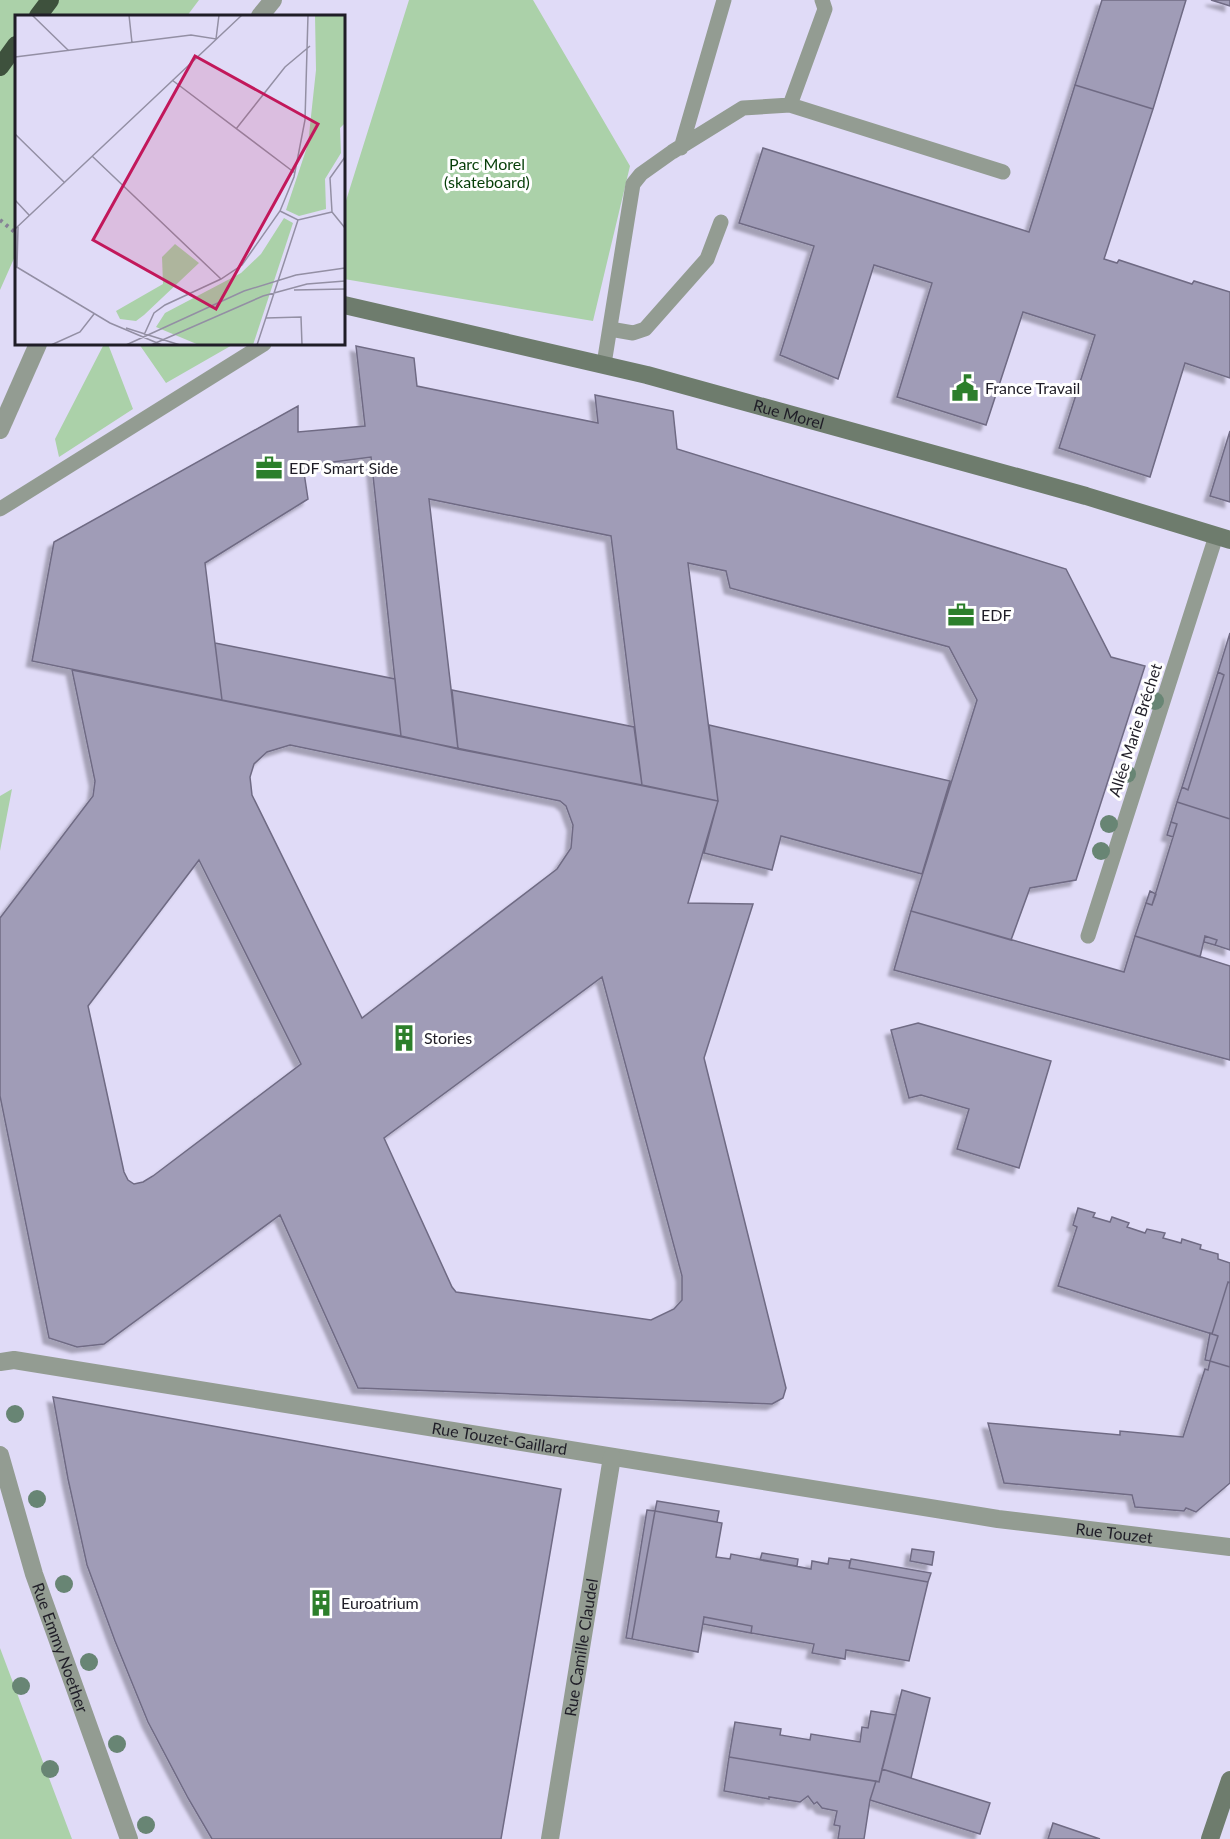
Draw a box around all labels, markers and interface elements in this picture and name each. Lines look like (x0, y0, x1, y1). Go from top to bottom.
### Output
inset map (15, 15, 345, 345)
park label: Parc Morel (skateboard) (444, 154, 530, 191)
public building icon: France Travail (950, 373, 980, 403)
place label: France Travail (985, 378, 1080, 397)
street label: Rue Morel (751, 395, 826, 432)
office icon: EDF Smart Side (254, 453, 284, 483)
place label: EDF Smart Side (289, 458, 398, 477)
office icon: EDF (946, 600, 976, 630)
place label: EDF (981, 605, 1011, 624)
street label: Allée Marie Bréchet (1104, 661, 1165, 799)
building icon: Stories (389, 1023, 419, 1053)
place label: Stories (424, 1028, 472, 1047)
street label: Rue Touzet-Gaillard (431, 1418, 569, 1458)
street label: Rue Touzet (1075, 1518, 1154, 1547)
street label: Rue Camille Claudel (560, 1577, 601, 1718)
street label: Rue Emmy Noether (29, 1580, 93, 1715)
building icon: Euroatrium (306, 1588, 336, 1618)
place label: Euroatrium (341, 1593, 419, 1612)

